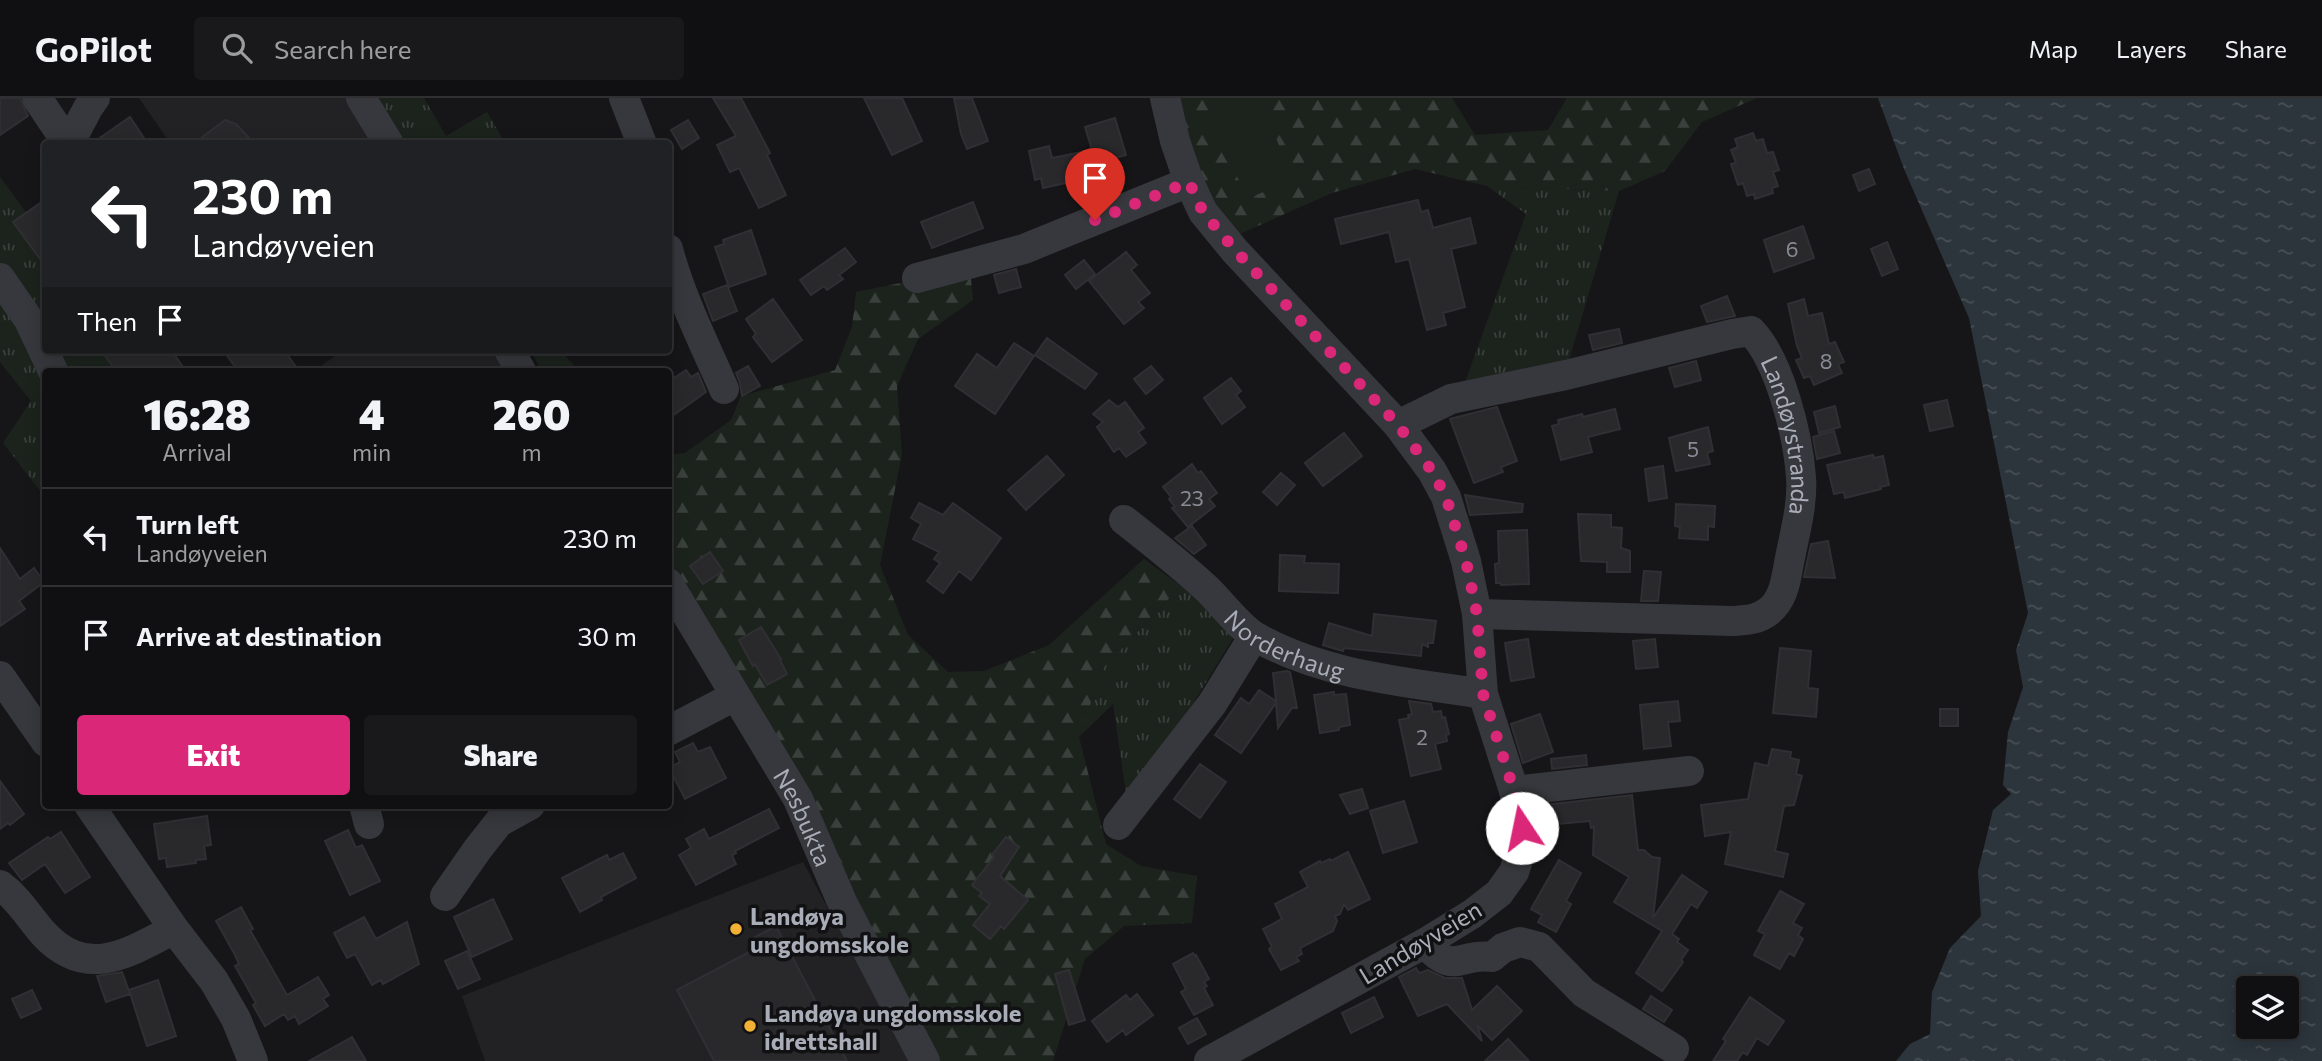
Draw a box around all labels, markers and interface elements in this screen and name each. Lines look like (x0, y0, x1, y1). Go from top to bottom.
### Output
search box (194, 17, 684, 80)
text: GoPilot (35, 28, 152, 69)
icon: search (218, 29, 256, 67)
text: Search here (274, 33, 411, 64)
text: Map (2029, 34, 2078, 63)
text: Layers (2116, 34, 2187, 63)
text: Share (2225, 34, 2287, 63)
pin (1065, 148, 1125, 220)
icon: arrive (1076, 159, 1114, 197)
text: 230 m (192, 164, 333, 224)
icon: left (77, 168, 168, 259)
text: Landøyveien (192, 224, 375, 264)
house number: 6 (1786, 236, 1798, 261)
icon: arrive (151, 301, 189, 339)
text: Then (77, 305, 137, 336)
house number: 8 (1820, 348, 1832, 373)
street label: Landøystranda (1756, 351, 1816, 517)
text: 16:28 (143, 387, 251, 439)
text: 4 (359, 387, 385, 439)
text: 260 (493, 387, 571, 439)
house number: 5 (1687, 436, 1699, 461)
text: Arrival (162, 438, 232, 466)
text: min (352, 438, 391, 466)
text: m (522, 438, 542, 466)
house number: 23 (1180, 485, 1204, 510)
text: Turn left (136, 508, 239, 539)
icon: left (77, 518, 115, 556)
text: 230 m (563, 522, 637, 553)
text: Landøyveien (136, 539, 268, 567)
street label: Norderhaug (1219, 603, 1348, 685)
icon: arrive (77, 616, 115, 654)
text: Arrive at destination (136, 620, 382, 651)
text: 30 m (578, 620, 637, 651)
button: Exit (77, 715, 350, 795)
button: Share (364, 715, 637, 795)
house number: 2 (1416, 724, 1428, 749)
street label: Nesbukta (768, 763, 839, 870)
position arrow (1485, 791, 1559, 865)
street label: Landøyveien (1354, 894, 1486, 990)
place label: Landøya ungdomsskole (750, 901, 909, 958)
marker: Landøya ungdomsskole (728, 921, 744, 937)
map controls (2236, 976, 2299, 1039)
button: layers (2236, 976, 2299, 1039)
place label: Landøya ungdomsskole idrettshall (764, 998, 1021, 1055)
marker: Landøya ungdomsskole idrettshall (742, 1018, 758, 1034)

